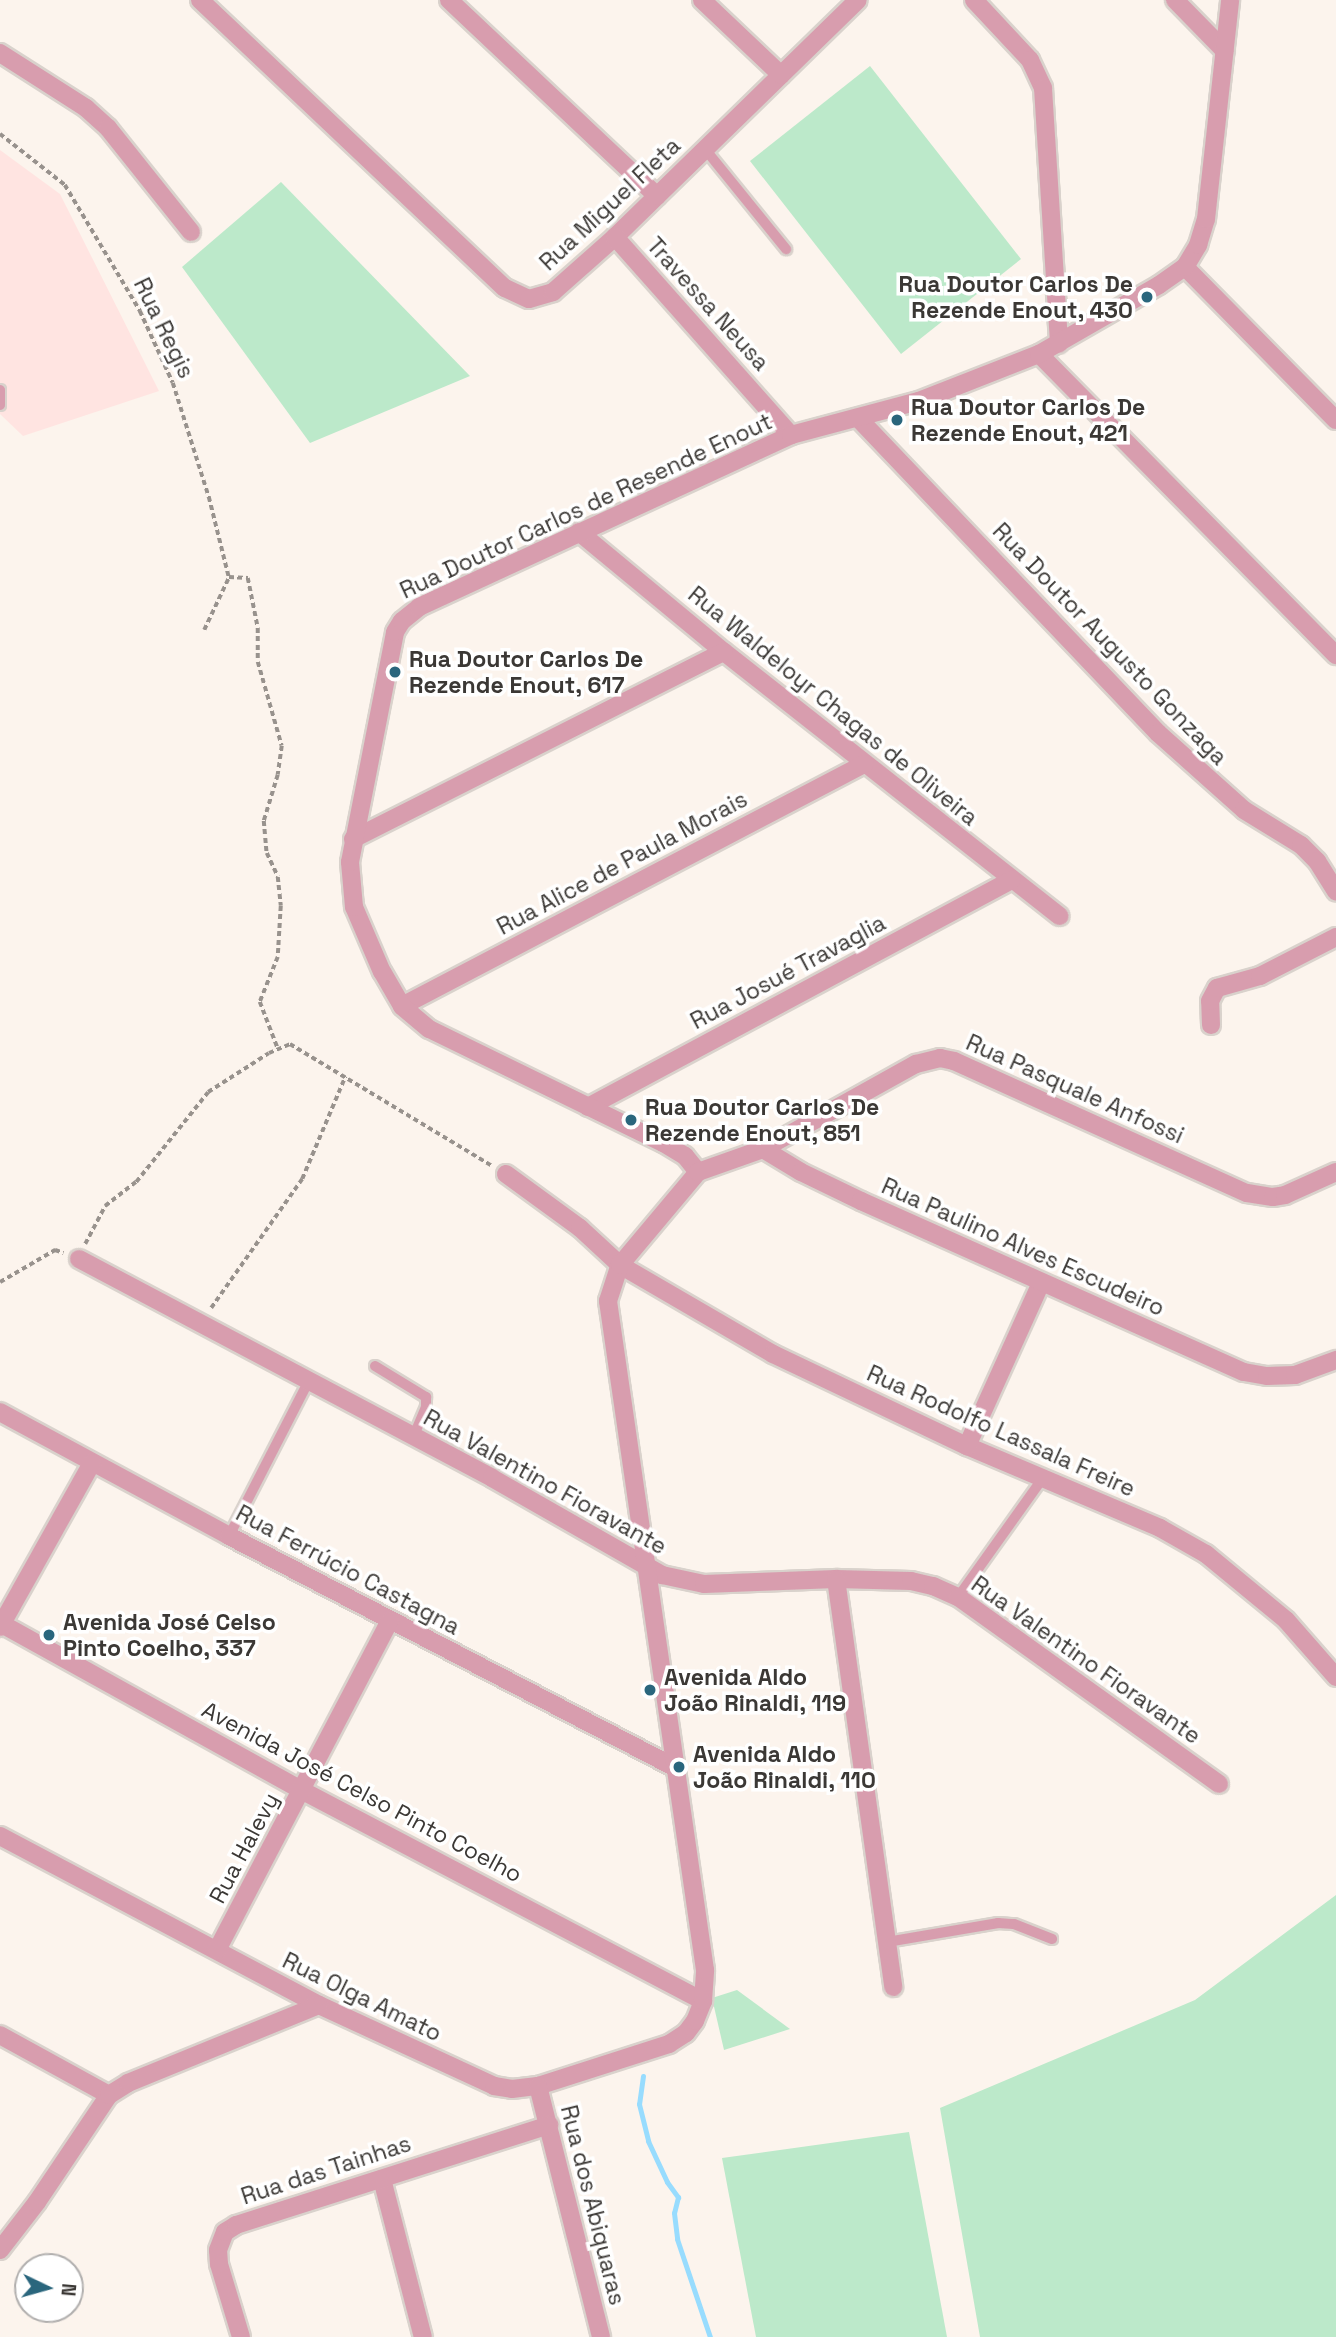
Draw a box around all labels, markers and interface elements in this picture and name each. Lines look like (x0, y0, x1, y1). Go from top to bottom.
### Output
street label: Rua Miguel Fleta (534, 132, 686, 276)
street label: Travessa Neusa (641, 232, 775, 376)
place label: Rua Doutor Carlos De Rezende Enout, 430 (899, 270, 1133, 324)
street label: Rua Regis (128, 273, 200, 383)
marker: Rua Doutor Carlos De Rezende Enout, 430 (1139, 289, 1155, 305)
place label: Rua Doutor Carlos De Rezende Enout, 421 (911, 393, 1145, 447)
street label: Rua Doutor Carlos de Resende Enout (396, 407, 776, 605)
marker: Rua Doutor Carlos De Rezende Enout, 421 (889, 412, 905, 428)
street label: Rua Doutor Augusto Gonzaga (987, 517, 1233, 771)
street label: Rua Waldeloyr Chagas de Oliveira (683, 580, 983, 832)
place label: Rua Doutor Carlos De Rezende Enout, 617 (409, 645, 643, 699)
marker: Rua Doutor Carlos De Rezende Enout, 617 (387, 664, 403, 680)
street label: Rua Alice de Paula Morais (492, 785, 752, 941)
street label: Rua Josué Travaglia (685, 909, 891, 1035)
street label: Rua Pasquale Anfossi (962, 1028, 1188, 1150)
place label: Rua Doutor Carlos De Rezende Enout, 851 (645, 1093, 879, 1147)
marker: Rua Doutor Carlos De Rezende Enout, 851 (623, 1112, 639, 1128)
street label: Rua Paulino Alves Escudeiro (877, 1172, 1169, 1322)
street label: Rua Rodolfo Lassala Freire (863, 1359, 1139, 1503)
street label: Rua Valentino Fioravante (419, 1404, 671, 1560)
street label: Rua Ferrúcio Castagna (231, 1499, 465, 1641)
street label: Rua Valentino Fioravante (966, 1570, 1206, 1750)
place label: Avenida José Celso Pinto Coelho, 337 (63, 1608, 276, 1662)
marker: Avenida José Celso Pinto Coelho, 337 (41, 1627, 57, 1643)
place label: Avenida Aldo João Rinaldi, 119 (664, 1663, 847, 1717)
marker: Avenida Aldo João Rinaldi, 119 (642, 1682, 658, 1698)
street label: Avenida José Celso Pinto Coelho (197, 1696, 527, 1888)
place label: Avenida Aldo João Rinaldi, 110 (693, 1740, 877, 1794)
marker: Avenida Aldo João Rinaldi, 110 (671, 1759, 687, 1775)
street label: Rua Halevy (203, 1788, 285, 1908)
street label: Rua Olga Amato (278, 1947, 446, 2047)
street label: Rua dos Abiquaras (555, 2102, 631, 2308)
street label: Rua das Tainhas (237, 2129, 415, 2211)
north arrow (14, 2253, 84, 2323)
text: N (55, 2282, 81, 2297)

